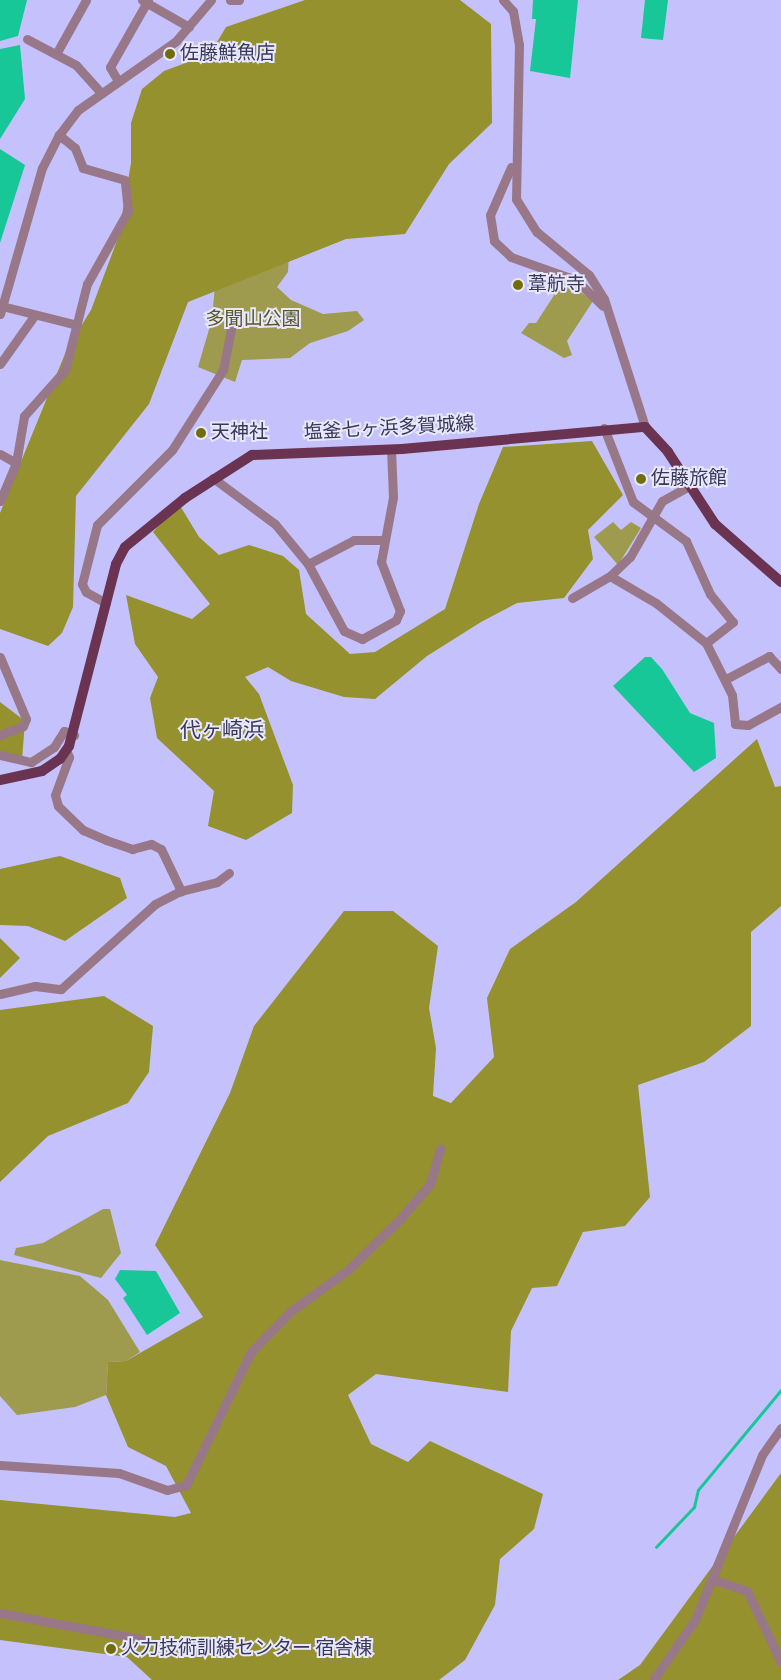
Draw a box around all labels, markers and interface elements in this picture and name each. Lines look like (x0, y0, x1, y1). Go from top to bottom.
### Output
place label: 佐藤鮮魚店 (180, 43, 275, 65)
marker: 佐藤鮮魚店 (164, 48, 176, 60)
place label: 葦航寺 (528, 274, 585, 296)
marker: 葦航寺 (512, 279, 524, 291)
park label: 多聞山公園 (206, 309, 300, 331)
street label: 塩釜七ヶ浜多賀城線 (303, 413, 475, 445)
place label: 天神社 (211, 422, 268, 444)
marker: 天神社 (195, 427, 207, 439)
place label: 佐藤旅館 (651, 468, 727, 490)
marker: 佐藤旅館 (635, 473, 647, 485)
district label: 代ヶ崎浜 (180, 717, 264, 743)
place label: 火力技術訓練センター 宿舎棟 (121, 1638, 372, 1660)
marker: 火力技術訓練センター 宿舎棟 (105, 1643, 117, 1655)

